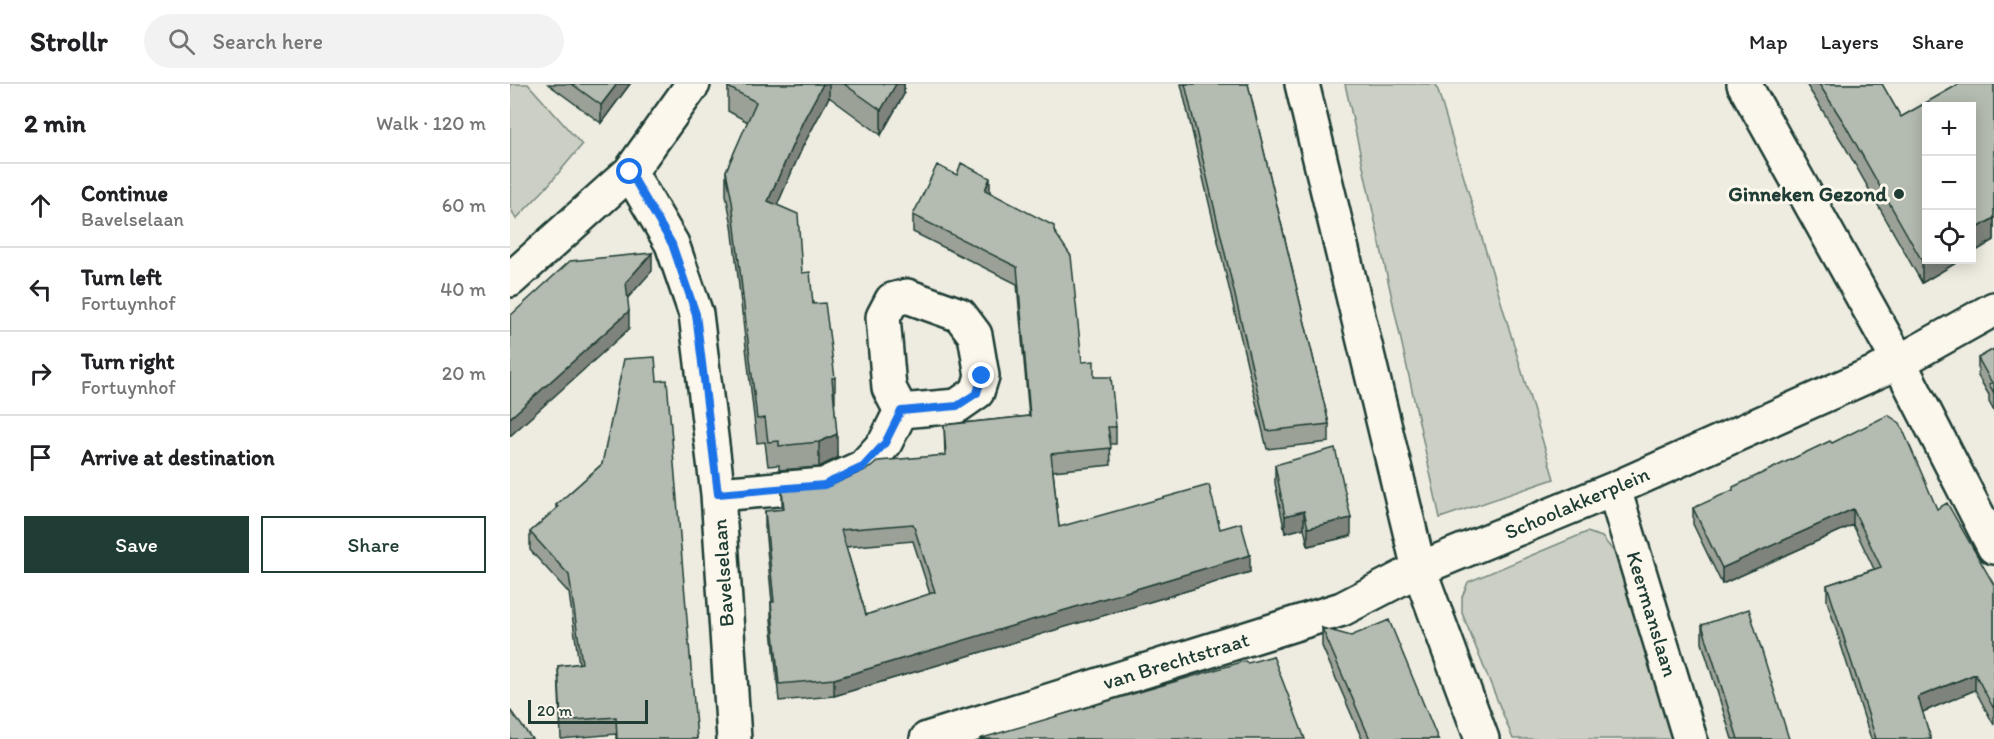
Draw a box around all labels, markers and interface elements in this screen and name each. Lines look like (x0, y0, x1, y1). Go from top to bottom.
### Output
search box (144, 14, 564, 68)
text: Strollr (30, 24, 108, 58)
icon: search (165, 25, 198, 58)
text: Search here (213, 28, 323, 55)
text: Map (1749, 29, 1788, 54)
text: Layers (1821, 29, 1879, 54)
text: Share (1912, 29, 1964, 54)
map controls (1922, 102, 1976, 264)
button: + (1922, 102, 1976, 156)
text: 2 min (24, 107, 86, 139)
text: Walk · 120 m (376, 111, 486, 135)
button: − (1922, 156, 1976, 210)
route start (616, 158, 642, 184)
text: Continue (81, 180, 168, 207)
place label: Ginneken Gezond (1728, 181, 1887, 206)
marker: Ginneken Gezond (1892, 187, 1906, 201)
icon: ahead (24, 189, 57, 222)
text: 60 m (442, 193, 486, 217)
text: Bavelselaan (81, 207, 184, 231)
button: locate (1922, 210, 1976, 264)
text: Turn left (81, 264, 162, 291)
icon: left (24, 273, 57, 306)
text: 40 m (440, 277, 486, 301)
text: Fortuynhof (81, 291, 176, 315)
text: Turn right (81, 348, 175, 375)
icon: right (24, 357, 57, 390)
text: 20 m (442, 361, 486, 385)
route end (968, 362, 994, 388)
text: Fortuynhof (81, 375, 176, 399)
icon: arrive (24, 441, 57, 474)
text: Arrive at destination (81, 444, 275, 471)
street label: Schoolakkerplein (1501, 461, 1653, 544)
button: Save (24, 516, 249, 573)
button: Share (261, 516, 486, 573)
street label: Bavelselaan (706, 518, 739, 628)
street label: Keermanslaan (1622, 548, 1683, 680)
street label: van Brechtstraat (1100, 626, 1252, 695)
scale bar (528, 697, 648, 724)
text: 20 m (537, 701, 572, 720)

